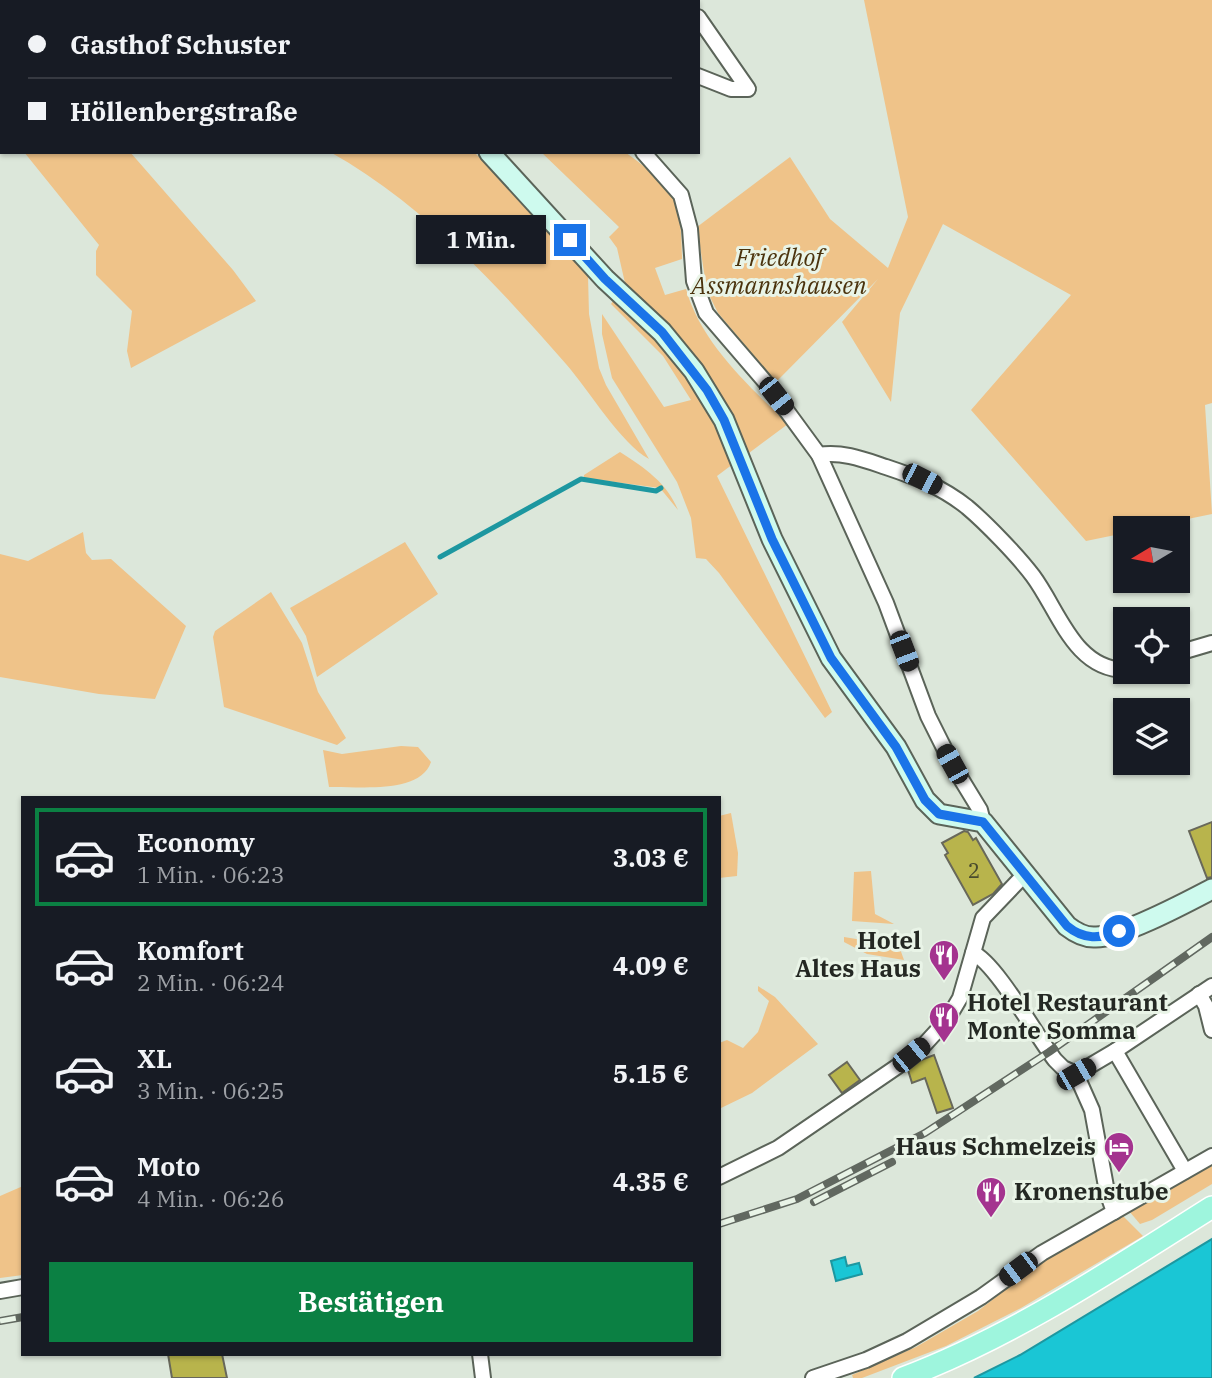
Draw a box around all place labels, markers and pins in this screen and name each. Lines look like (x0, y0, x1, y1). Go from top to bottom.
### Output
place label: Hotel Altes Haus (795, 924, 921, 984)
restaurant icon: Hotel Altes Haus (927, 938, 961, 982)
place label: Hotel Restaurant Monte Somma (967, 986, 1168, 1046)
restaurant icon: Hotel Restaurant Monte Somma (927, 1000, 961, 1044)
place label: Haus Schmelzeis (895, 1130, 1096, 1162)
hotel icon: Haus Schmelzeis (1102, 1130, 1136, 1174)
restaurant icon: Kronenstube (974, 1175, 1008, 1219)
place label: Kronenstube (1014, 1175, 1169, 1207)

